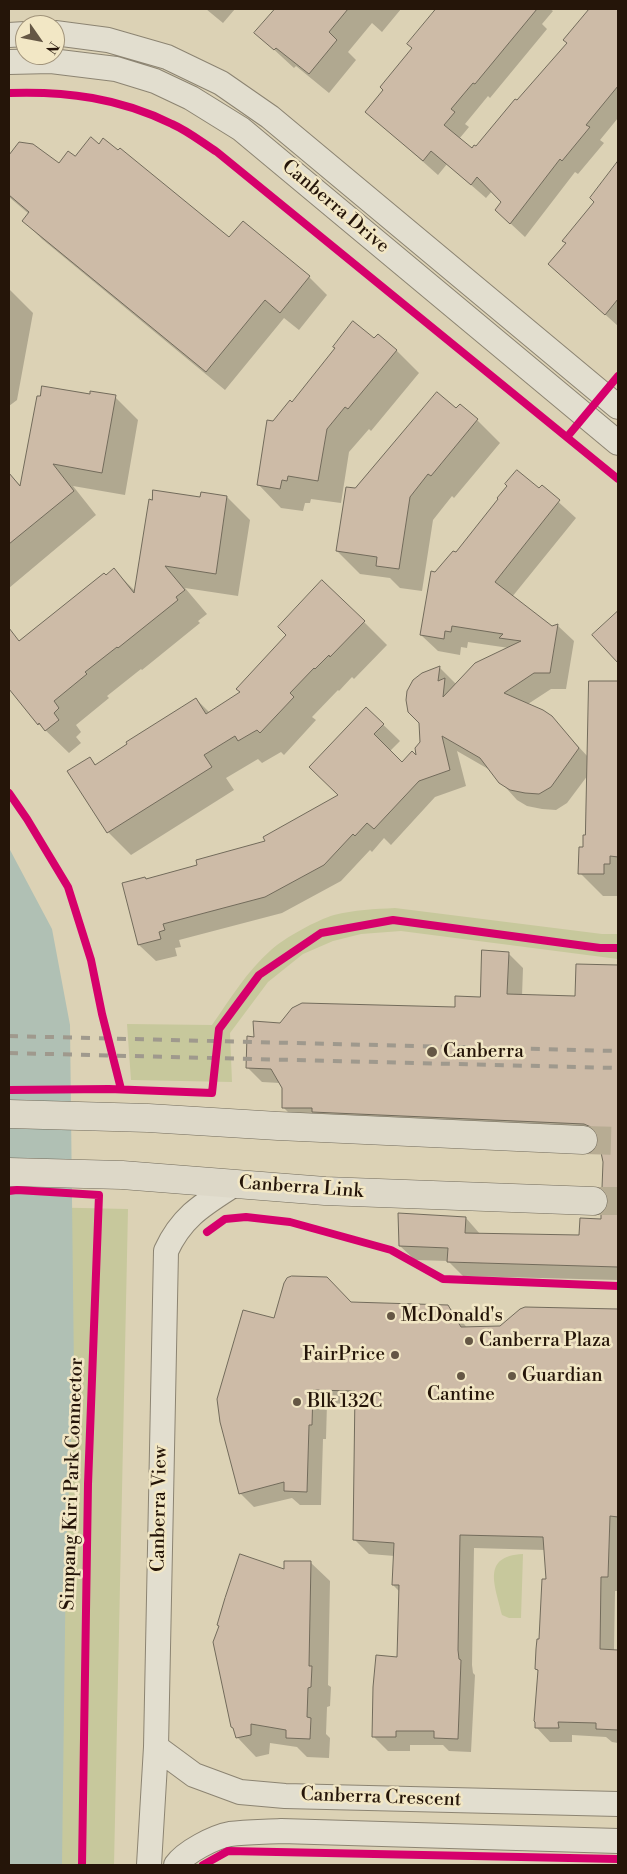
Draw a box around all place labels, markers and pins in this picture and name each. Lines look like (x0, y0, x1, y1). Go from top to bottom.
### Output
place label: Canberra (443, 1041, 524, 1063)
marker: Canberra (425, 1045, 439, 1059)
place label: McDonald's (401, 1305, 503, 1327)
marker: McDonald's (385, 1310, 397, 1322)
place label: Canberra Plaza (479, 1330, 611, 1352)
marker: Canberra Plaza (463, 1335, 475, 1347)
place label: FairPrice (303, 1344, 385, 1366)
marker: FairPrice (389, 1349, 401, 1361)
place label: Guardian (522, 1365, 603, 1387)
marker: Cantine (455, 1370, 467, 1382)
marker: Guardian (506, 1370, 518, 1382)
place label: Cantine (427, 1384, 495, 1406)
place label: Blk 132C (307, 1391, 382, 1413)
marker: Blk 132C (291, 1396, 303, 1408)

